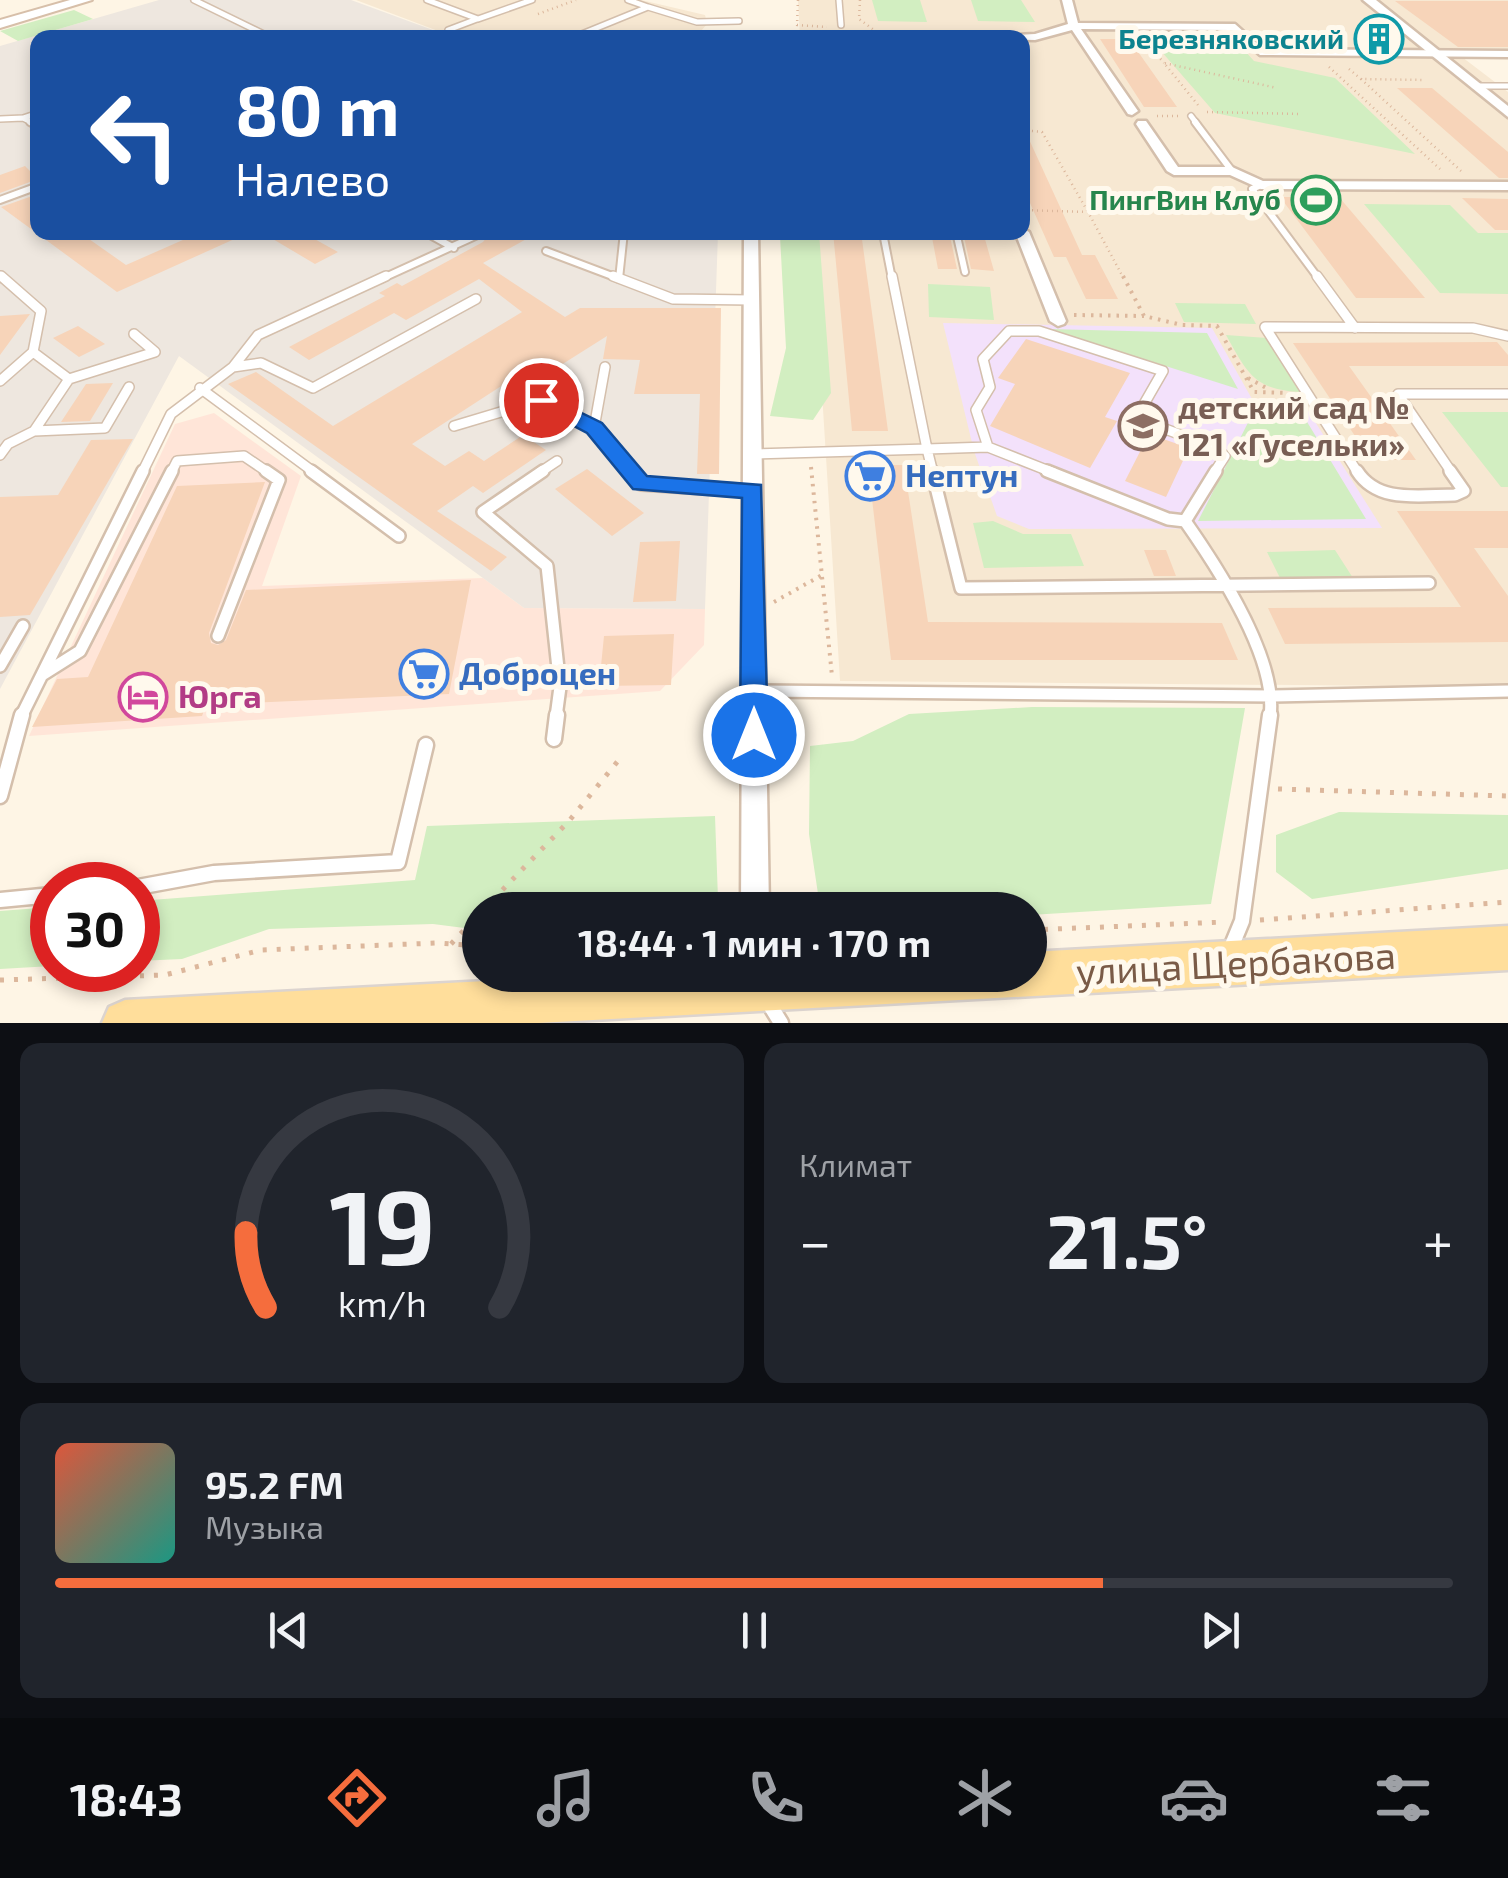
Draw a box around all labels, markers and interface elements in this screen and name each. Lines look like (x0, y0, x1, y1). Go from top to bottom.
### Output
building icon: Березняковский (1353, 13, 1405, 65)
place label: Березняковский (1118, 21, 1344, 55)
text: 80 m (235, 66, 400, 150)
icon: left (70, 70, 200, 200)
text: Налево (235, 151, 390, 205)
sports icon: ПингВин Клуб (1290, 174, 1342, 226)
place label: ПингВин Клуб (1089, 182, 1281, 216)
pin (499, 358, 584, 443)
icon: arrive (514, 373, 569, 428)
place label: детский сад № 121 «Гусельки» (1178, 387, 1410, 463)
school or university icon: детский сад № 121 «Гусельки» (1117, 400, 1169, 452)
supermarket icon: Нептун (844, 450, 896, 502)
place label: Нептун (905, 455, 1018, 494)
supermarket icon: Доброцен (398, 648, 450, 700)
place label: Доброцен (459, 653, 616, 691)
hotel icon: Юрга (117, 671, 169, 723)
place label: Юрга (178, 676, 262, 714)
position arrow (702, 683, 806, 787)
speed limit sign: 30 (30, 862, 160, 992)
text: 18:44 · 1 мин · 170 m (578, 919, 931, 965)
street label: улица Щербакова (1075, 931, 1397, 993)
text: Климат (799, 1145, 912, 1183)
text: 19 (329, 1161, 435, 1286)
text: 21.5° (1046, 1194, 1208, 1284)
text: − (799, 1207, 831, 1273)
text: + (1423, 1207, 1453, 1273)
text: km/h (338, 1281, 426, 1324)
text: 95.2 FM (205, 1461, 344, 1507)
text: Музыка (205, 1507, 324, 1545)
icon: previous (261, 1603, 316, 1658)
icon: pause (727, 1603, 782, 1658)
icon: next (1193, 1603, 1248, 1658)
icon: directions (322, 1763, 392, 1833)
icon: music (531, 1763, 601, 1833)
icon: phone (741, 1763, 811, 1833)
icon: climate (950, 1763, 1020, 1833)
icon: car (1159, 1763, 1229, 1833)
icon: filters (1368, 1763, 1438, 1833)
text: 18:43 (70, 1771, 183, 1825)

